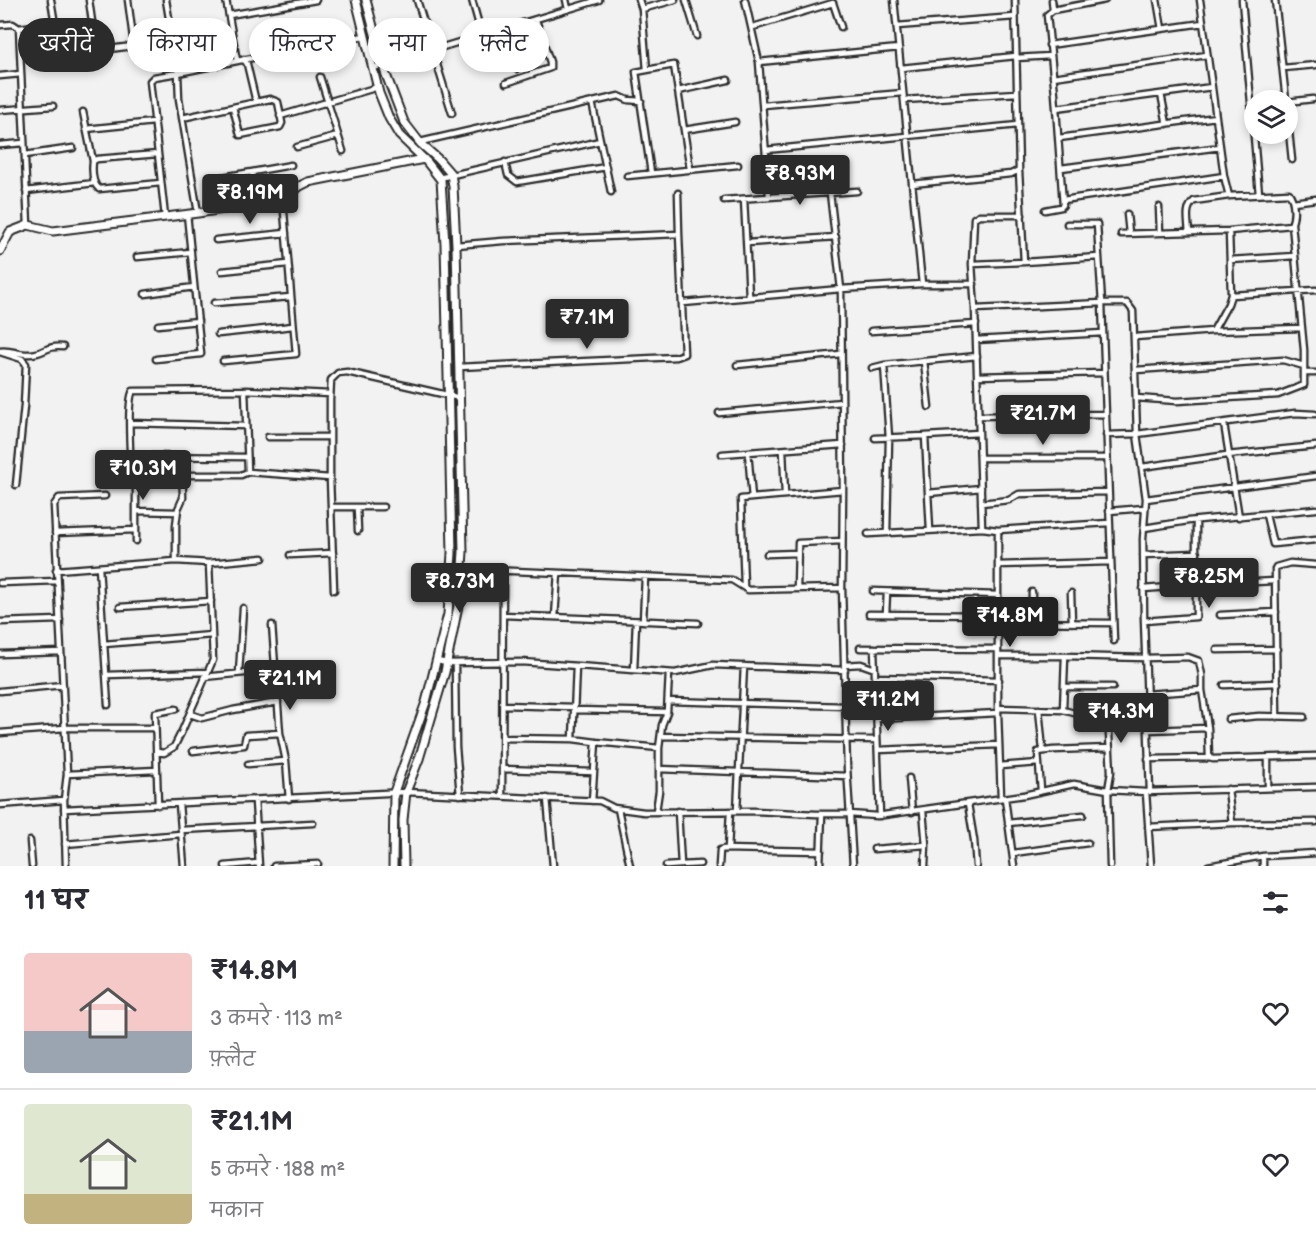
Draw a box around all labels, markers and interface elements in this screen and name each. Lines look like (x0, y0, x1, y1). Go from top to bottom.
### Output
chip: खरीदें (18, 18, 115, 72)
chip: किराया (127, 18, 237, 72)
chip: फ़िल्टर (249, 18, 356, 72)
chip: नया (368, 18, 447, 72)
chip: फ़्लैट (459, 18, 549, 72)
map controls (1244, 90, 1298, 144)
button: layers (1244, 90, 1298, 144)
pin: ₹8.93M (751, 155, 849, 206)
text: ₹8.93M (765, 162, 835, 186)
pin: ₹8.19M (201, 174, 299, 225)
text: ₹8.19M (216, 181, 284, 205)
pin: ₹7.1M (545, 299, 629, 350)
text: ₹7.1M (560, 306, 614, 330)
pin: ₹21.7M (994, 395, 1092, 446)
text: ₹21.7M (1010, 402, 1076, 426)
pin: ₹10.3M (94, 450, 192, 501)
text: ₹10.3M (109, 457, 177, 481)
pin: ₹8.25M (1160, 558, 1258, 609)
pin: ₹8.73M (411, 563, 509, 614)
text: ₹8.25M (1174, 565, 1244, 589)
text: ₹8.73M (425, 570, 495, 594)
pin: ₹14.8M (961, 597, 1059, 648)
text: ₹14.8M (976, 604, 1044, 628)
pin: ₹21.1M (241, 660, 339, 711)
text: ₹21.1M (258, 667, 322, 691)
pin: ₹11.2M (839, 681, 937, 732)
text: ₹11.2M (856, 688, 920, 712)
pin: ₹14.3M (1072, 693, 1170, 744)
text: ₹14.3M (1087, 700, 1155, 724)
text: 11 घर (24, 886, 88, 917)
icon: filters (1259, 886, 1292, 919)
text: ₹14.8M (210, 956, 298, 987)
icon: home (72, 977, 144, 1049)
icon: heart (1259, 997, 1292, 1030)
text: 3 कमरे · 113 m² (210, 1007, 343, 1031)
text: फ़्लैट (210, 1048, 256, 1072)
text: ₹21.1M (210, 1107, 293, 1138)
icon: home (72, 1128, 144, 1200)
icon: heart (1259, 1148, 1292, 1181)
text: 5 कमरे · 188 m² (210, 1158, 345, 1182)
text: मकान (210, 1199, 263, 1223)

